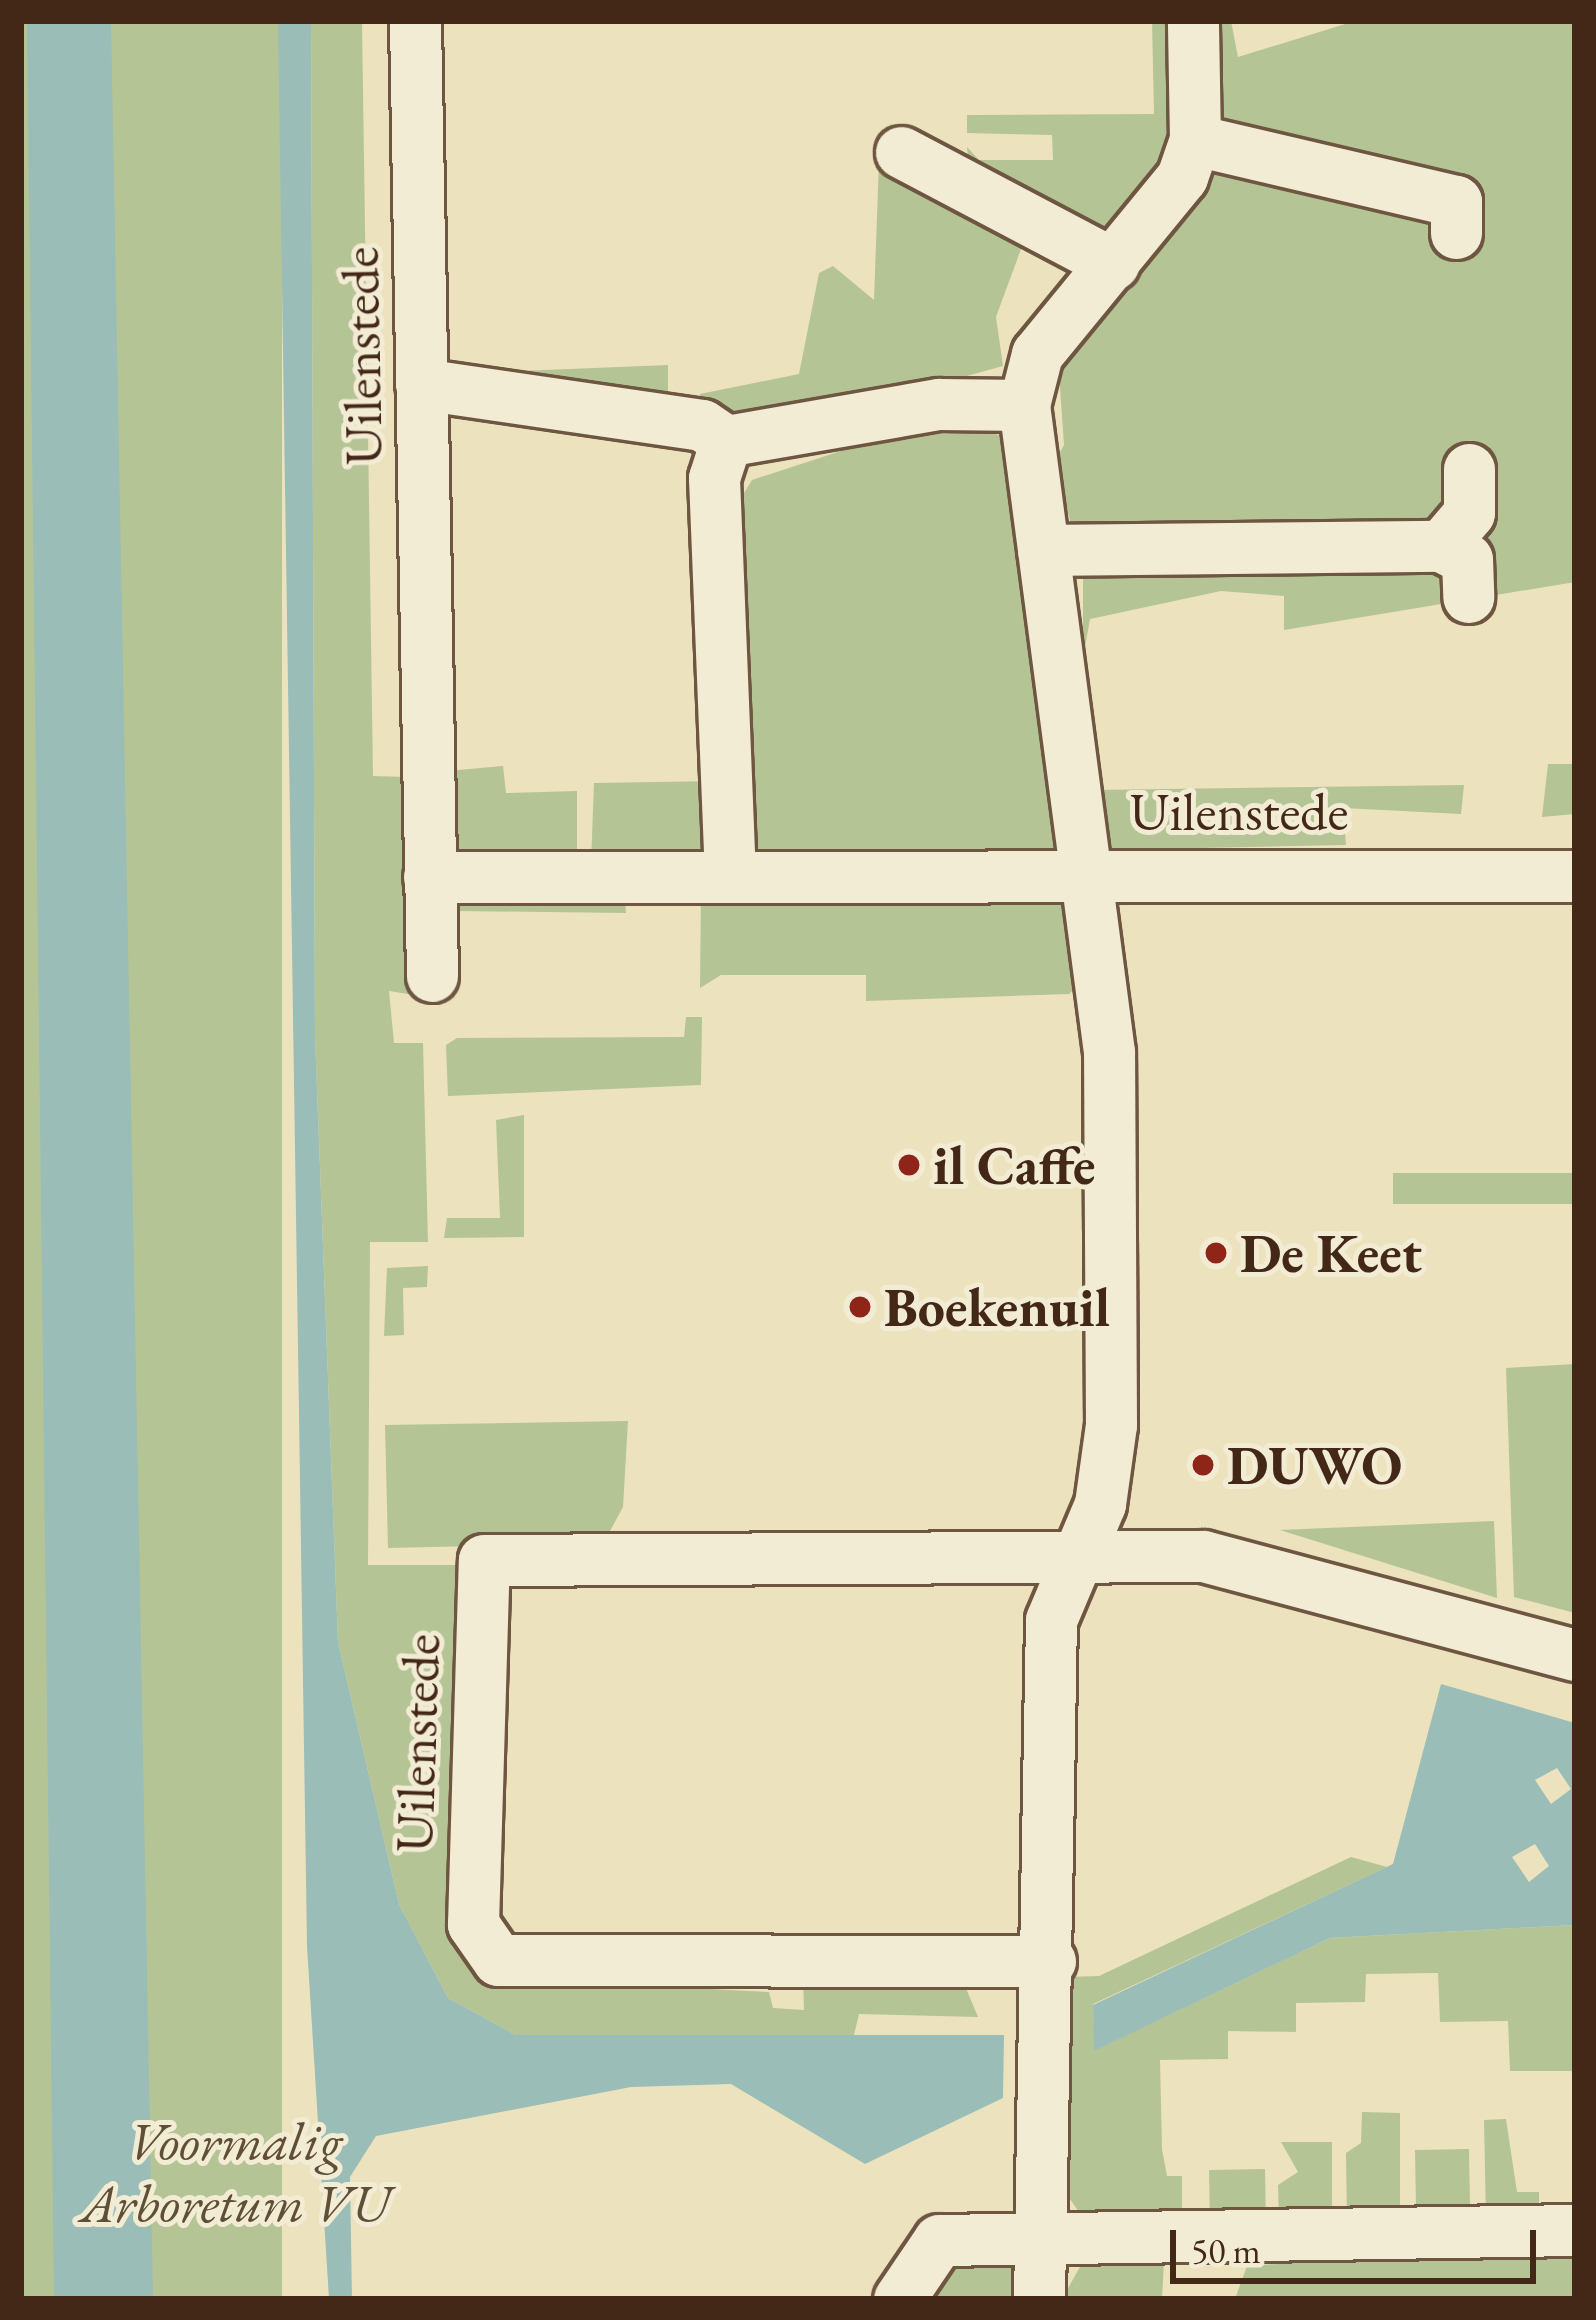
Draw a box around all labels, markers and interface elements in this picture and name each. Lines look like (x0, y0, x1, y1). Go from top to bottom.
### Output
street label: Uilenstede (327, 246, 395, 466)
street label: Uilenstede (1130, 779, 1348, 843)
place label: il Caffe (933, 1133, 1095, 1197)
marker: il Caffe (896, 1152, 922, 1178)
place label: De Keet (1240, 1221, 1422, 1285)
marker: De Keet (1203, 1240, 1229, 1266)
place label: Boekenuil (884, 1275, 1110, 1339)
marker: Boekenuil (847, 1294, 873, 1320)
place label: DUWO (1227, 1433, 1402, 1497)
marker: DUWO (1190, 1452, 1216, 1478)
street label: Uilenstede (381, 1632, 453, 1854)
park label: Voormalig Arboretum VU (80, 2109, 390, 2236)
scale bar (1176, 2206, 1542, 2280)
text: 50 m (1191, 2227, 1261, 2274)

